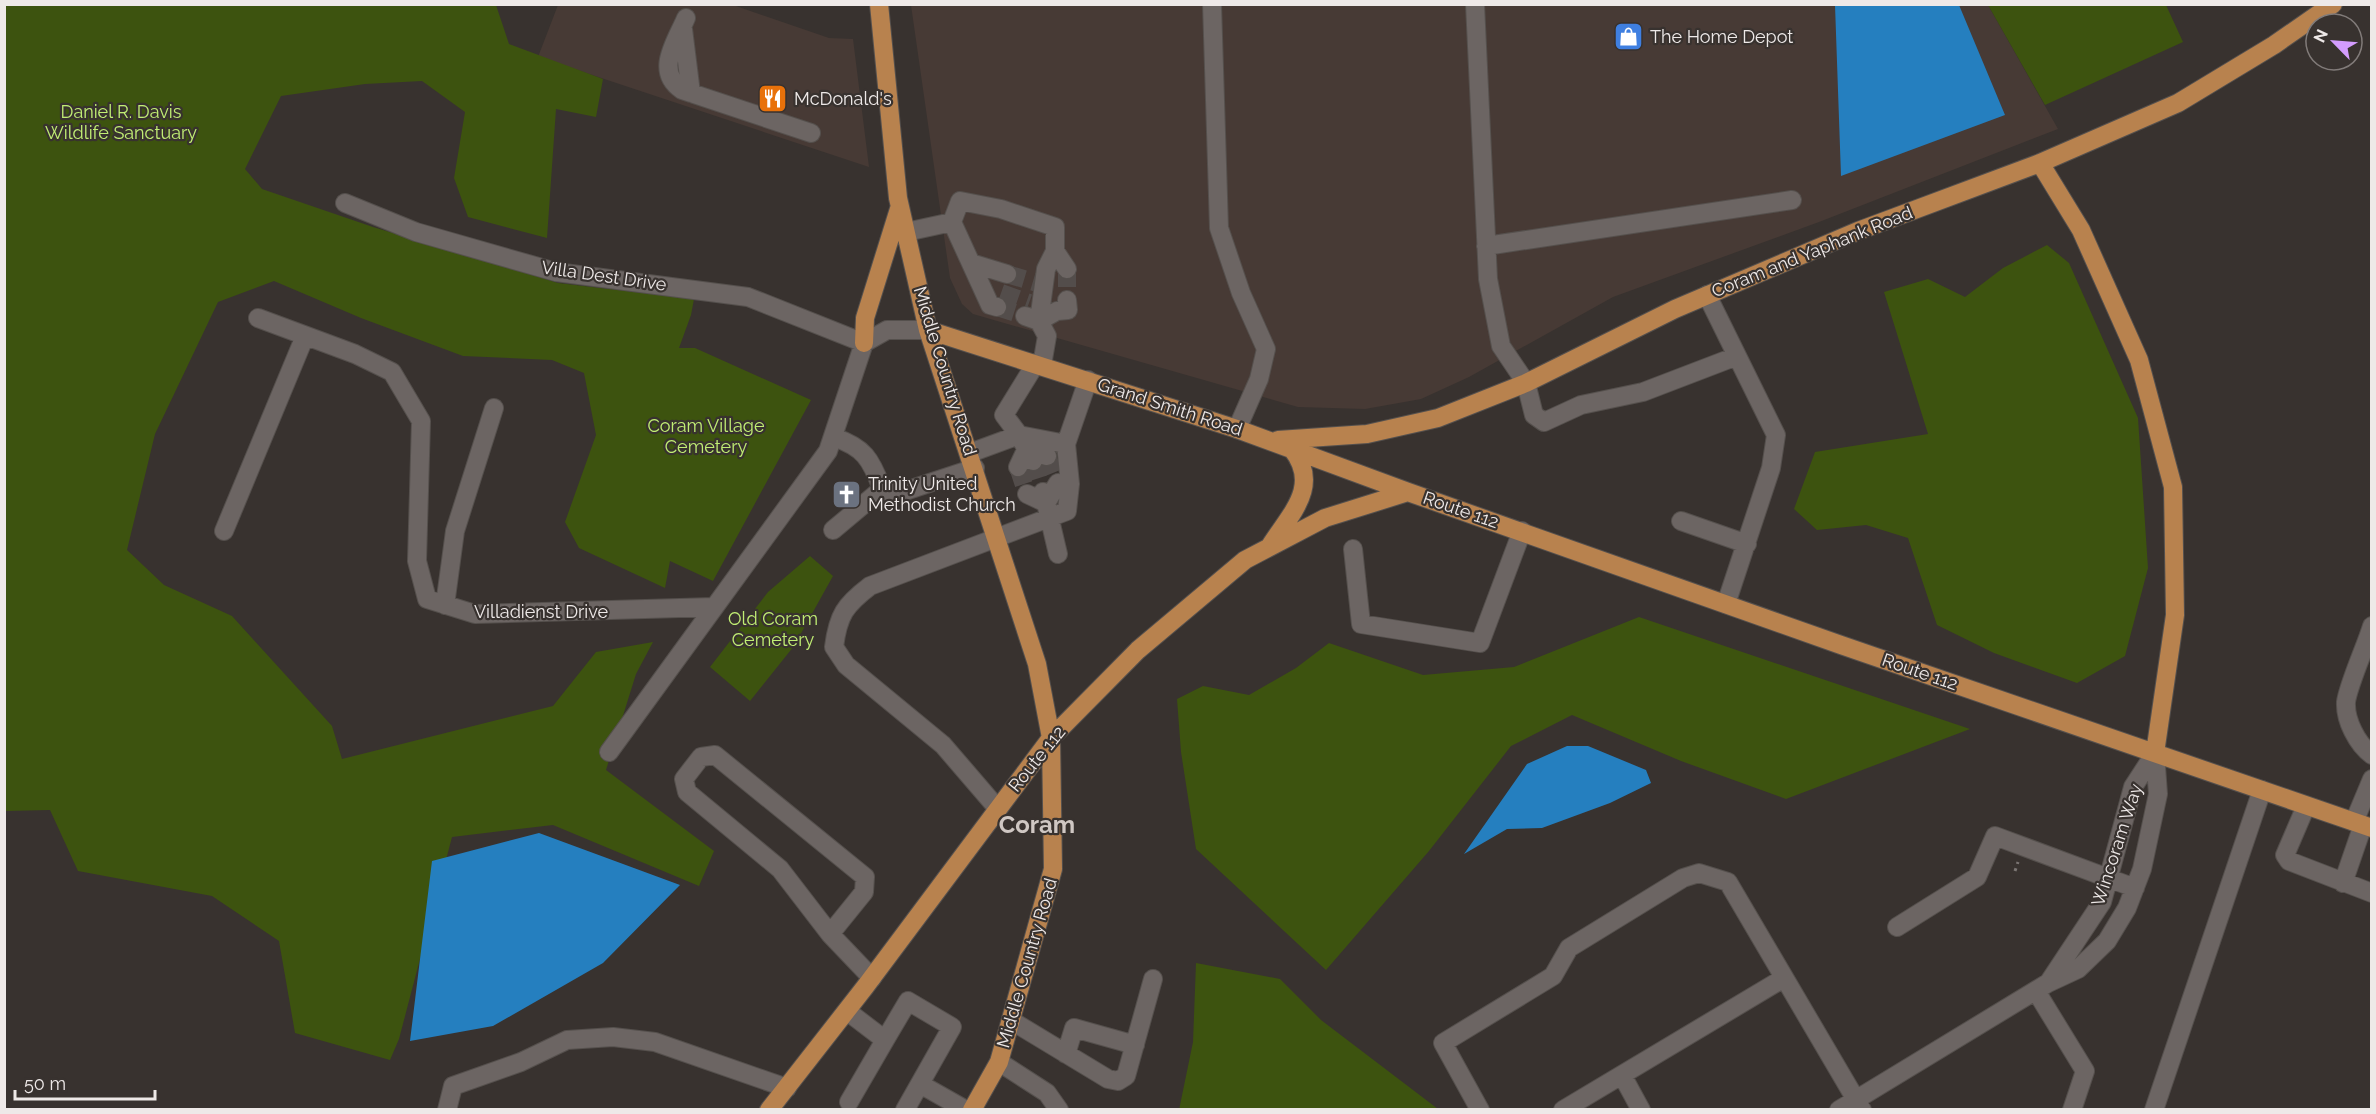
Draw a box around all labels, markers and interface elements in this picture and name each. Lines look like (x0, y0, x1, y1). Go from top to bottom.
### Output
north arrow (2304, 12, 2364, 72)
shop icon: The Home Depot (1613, 21, 1645, 53)
place label: The Home Depot (1650, 26, 1793, 47)
text: N (2310, 26, 2332, 45)
restaurant icon: McDonald's (757, 83, 789, 115)
place label: McDonald's (794, 88, 892, 109)
park label: Daniel R. Davis Wildlife Sanctuary (45, 101, 197, 143)
street label: Coram and Yaphank Road (1708, 202, 1915, 302)
street label: Villa Dest Drive (540, 256, 668, 295)
street label: Middle Country Road (910, 284, 981, 458)
street label: Grand Smith Road (1095, 373, 1245, 440)
park label: Coram Village Cemetery (647, 415, 765, 457)
place label: Trinity United Methodist Church (868, 473, 1016, 515)
church icon: Trinity United Methodist Church (831, 478, 863, 510)
street label: Route 112 (1421, 487, 1502, 532)
street label: Villadienst Drive (474, 601, 609, 622)
park label: Old Coram Cemetery (728, 608, 818, 650)
street label: Route 112 (1880, 649, 1961, 694)
street label: Route 112 (1004, 722, 1070, 796)
street label: Wincoram Way (2087, 781, 2146, 909)
district label: Coram (999, 810, 1075, 839)
street label: Middle Country Road (992, 876, 1061, 1050)
scale bar (15, 1063, 154, 1101)
text: 50 m (24, 1073, 66, 1094)

